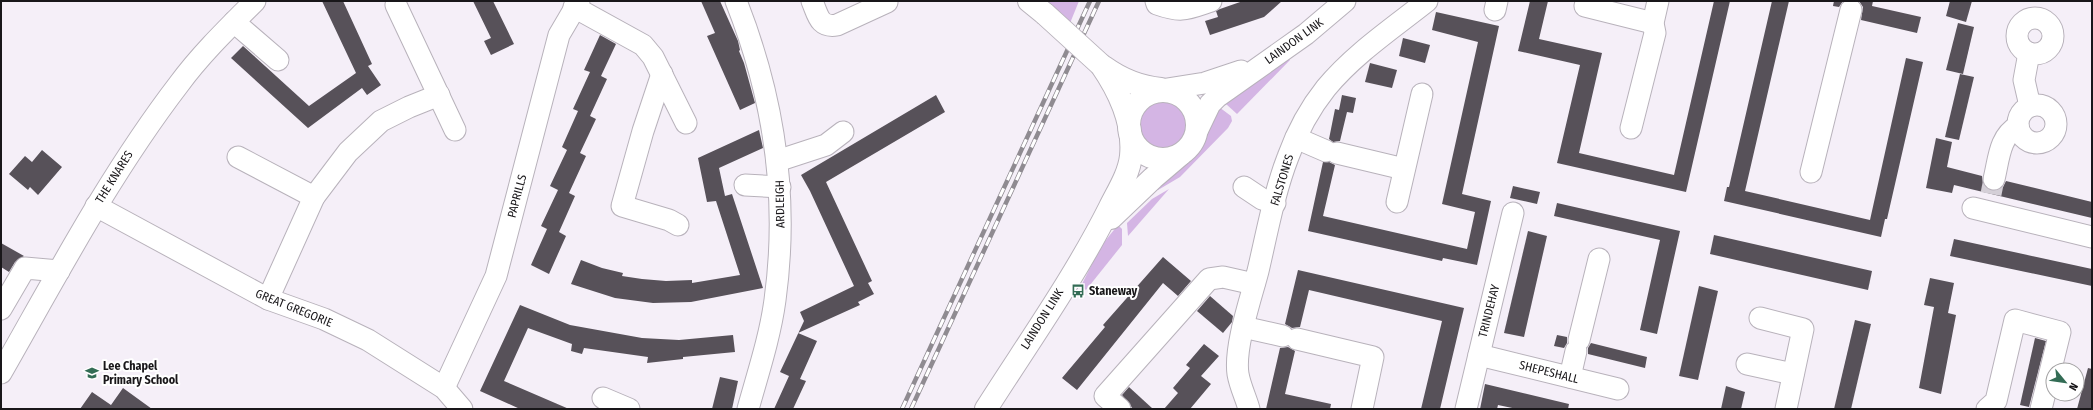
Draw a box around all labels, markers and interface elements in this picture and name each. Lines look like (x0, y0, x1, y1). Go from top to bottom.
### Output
street label: LAINDON LINK (1262, 15, 1326, 67)
street label: THE KNARES (92, 148, 136, 206)
street label: FALSTONES (1268, 152, 1296, 207)
street label: PAPRILLS (505, 173, 529, 219)
street label: ARDLEIGH (773, 180, 787, 228)
bus stop icon: Staneway (1070, 283, 1086, 299)
street label: TRINDEHAY (1476, 283, 1502, 339)
place label: Staneway (1089, 284, 1138, 298)
street label: GREAT GREGORIE (253, 286, 335, 330)
street label: LAINDON LINK (1018, 286, 1066, 352)
street label: SHEPESHALL (1518, 358, 1581, 386)
place label: Lee Chapel Primary School (103, 359, 179, 387)
north arrow (2045, 362, 2085, 402)
school or university icon: Lee Chapel Primary School (84, 365, 100, 381)
text: N (2066, 381, 2081, 393)

